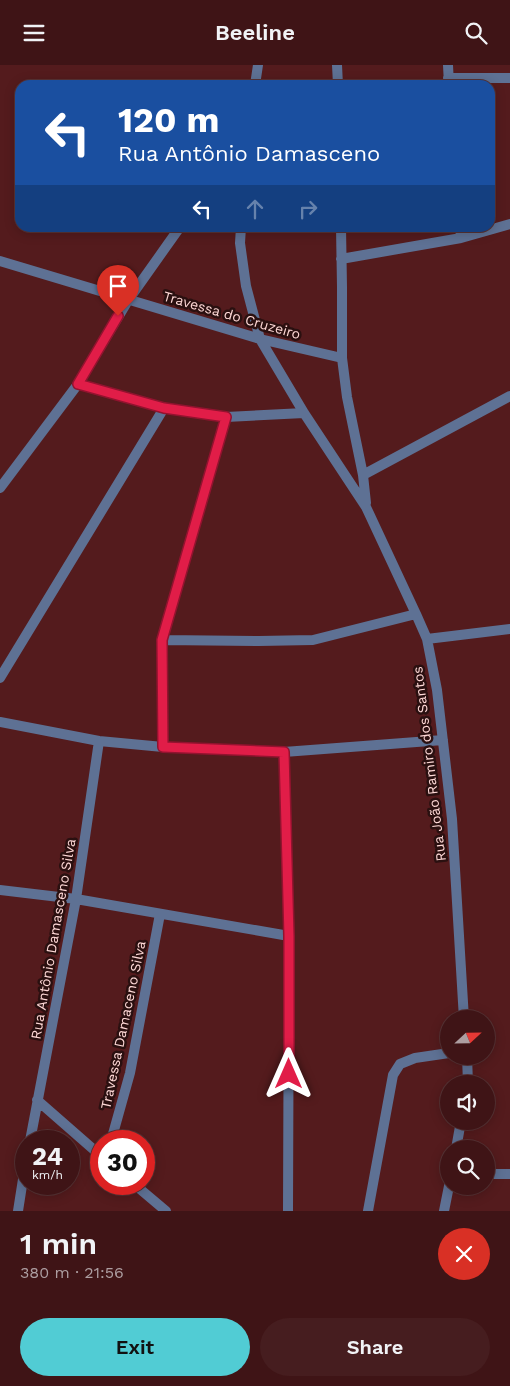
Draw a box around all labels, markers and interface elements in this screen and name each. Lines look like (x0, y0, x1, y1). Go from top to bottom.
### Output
icon: menu (20, 19, 48, 47)
icon: search (462, 19, 490, 47)
text: Beeline (215, 20, 295, 45)
text: 120 m (118, 99, 219, 141)
icon: left (35, 100, 100, 165)
text: Rua Antônio Damasceno (118, 141, 380, 166)
icon: left (188, 195, 216, 223)
icon: ahead (241, 195, 269, 223)
icon: right (294, 195, 322, 223)
pin (97, 265, 139, 316)
icon: arrive (104, 272, 132, 300)
street label: Travessa do Cruzeiro (161, 288, 303, 342)
street label: Rua João Ramiro dos Santos (409, 666, 449, 862)
street label: Rua Antônio Damasceno Silva (27, 837, 79, 1041)
street label: Travessa Damaceno Silva (97, 939, 149, 1111)
north arrow (440, 1010, 495, 1065)
map controls (440, 1010, 495, 1195)
position arrow (262, 1047, 314, 1099)
button: sound (440, 1075, 495, 1130)
speed limit sign: 30 (90, 1130, 155, 1195)
button: search (440, 1140, 495, 1195)
text: 24 (32, 1142, 63, 1171)
text: km/h (32, 1168, 63, 1182)
text: 1 min (20, 1226, 97, 1261)
button: close (438, 1228, 490, 1280)
text: 380 m · 21:56 (20, 1263, 124, 1282)
button: Exit (20, 1318, 250, 1376)
button: Share (260, 1318, 490, 1376)

